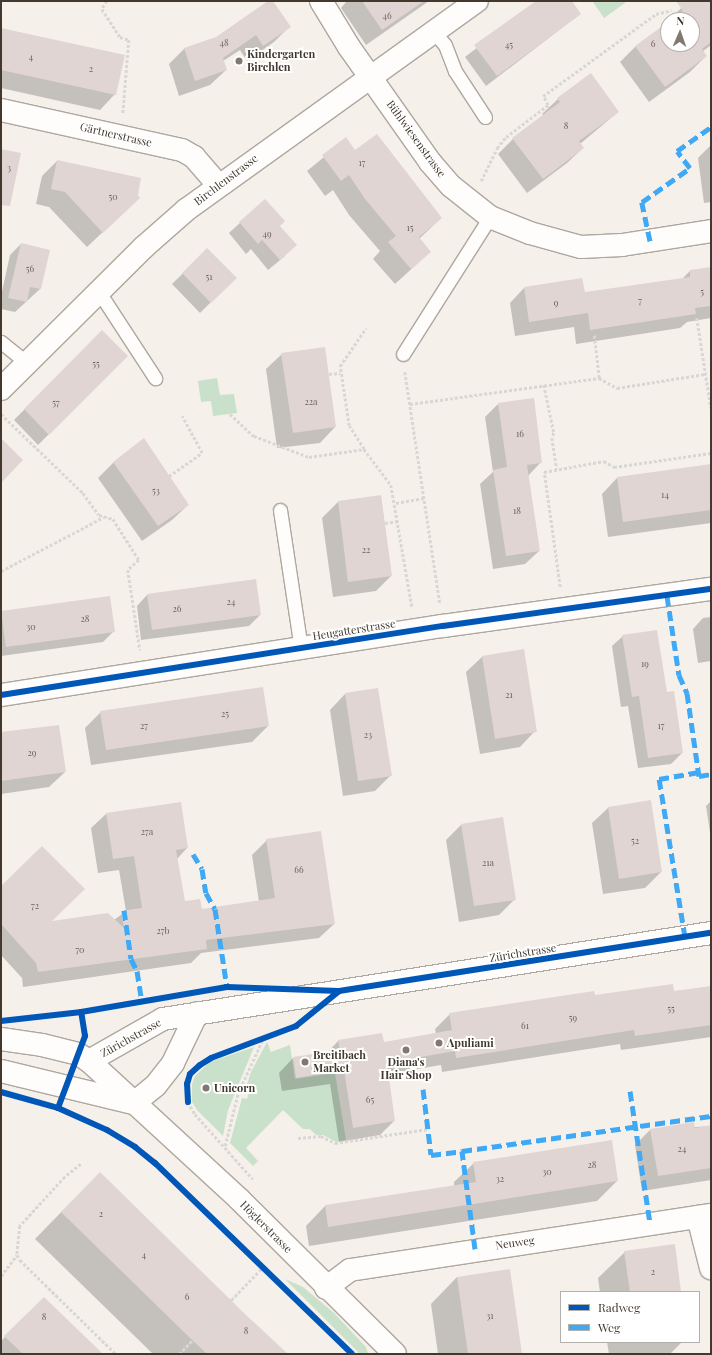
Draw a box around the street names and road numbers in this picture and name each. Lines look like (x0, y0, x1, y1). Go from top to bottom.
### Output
street label: Bühlwiesenstrasse (384, 98, 448, 180)
street label: Gärtnerstrasse (79, 120, 153, 150)
street label: Birchlenstrasse (192, 152, 260, 208)
street label: Heugatterstrasse (312, 617, 396, 643)
street label: Zürichstrasse (489, 941, 557, 965)
street label: Zürichstrasse (98, 1016, 164, 1060)
street label: Höglerstrasse (237, 1198, 295, 1256)
street label: Neuweg (495, 1234, 535, 1252)

